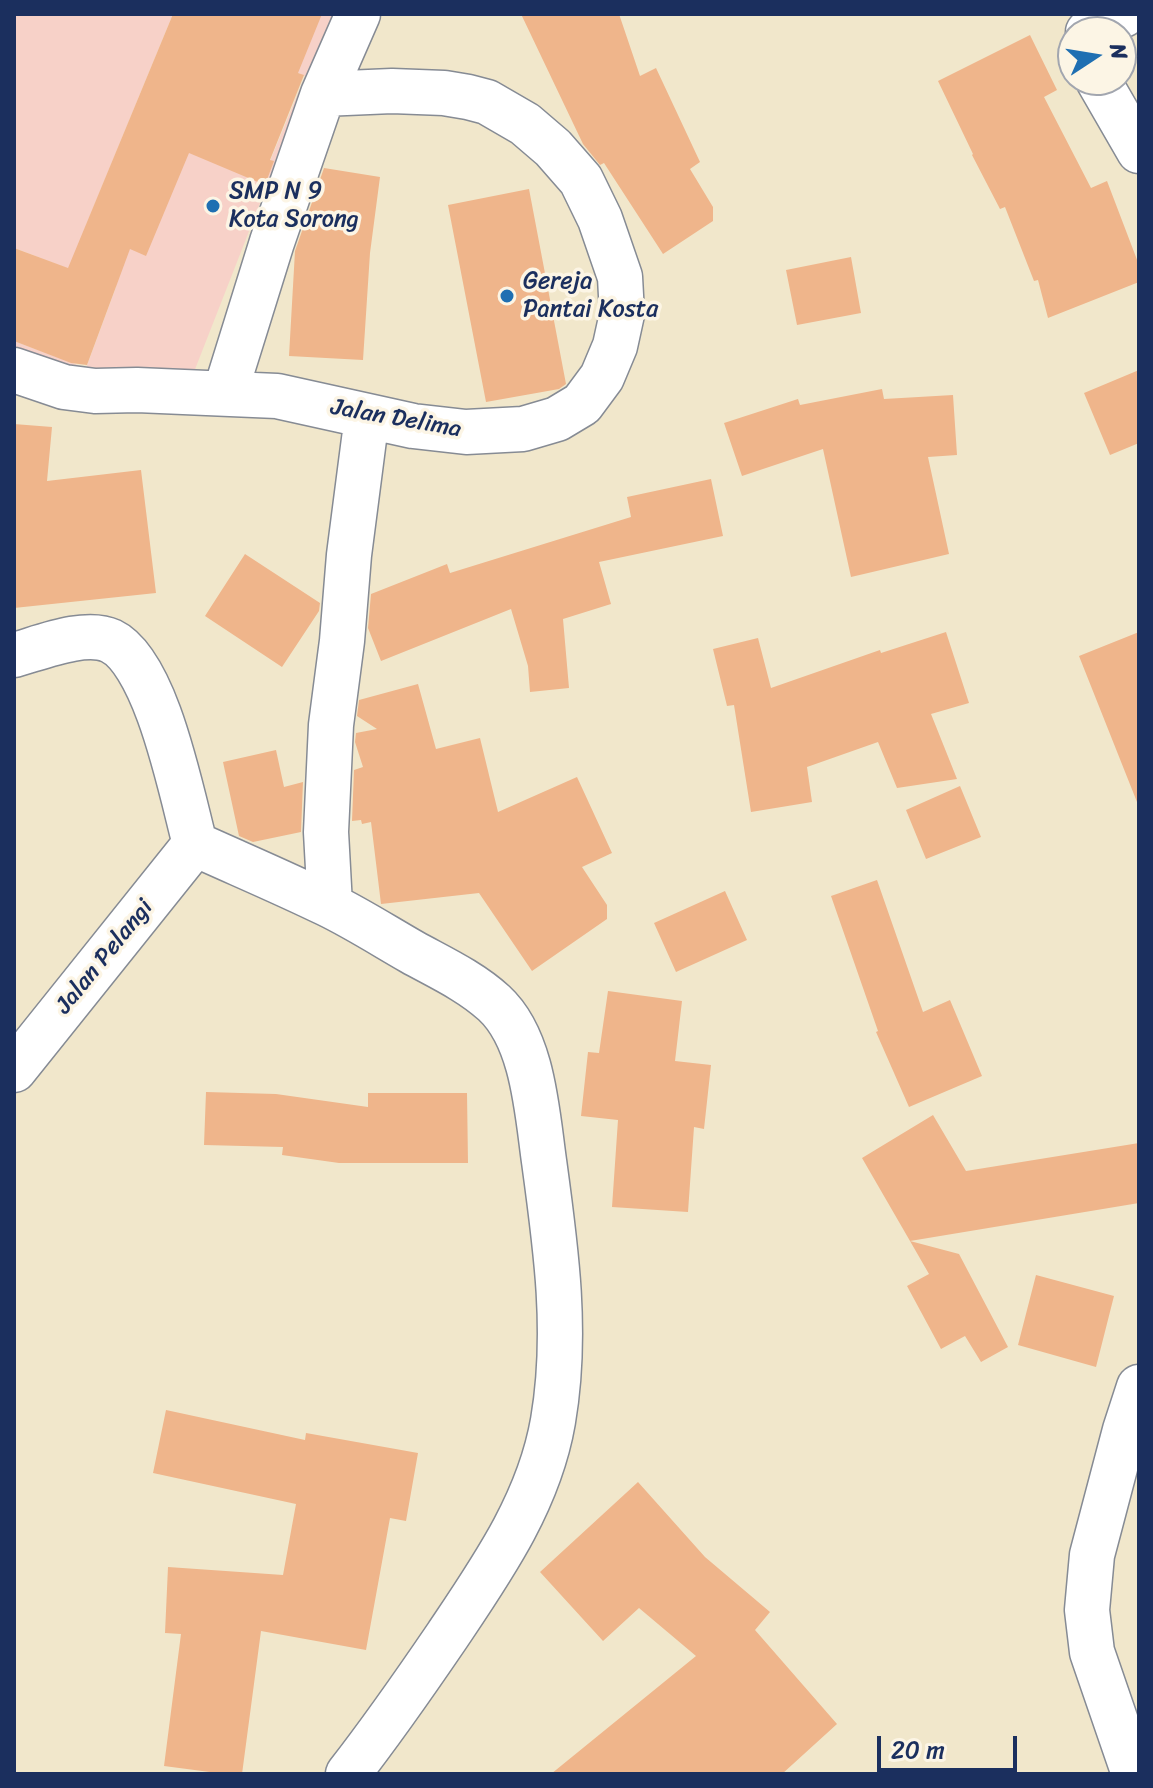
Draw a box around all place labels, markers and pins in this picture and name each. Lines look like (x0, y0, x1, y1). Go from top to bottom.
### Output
place label: SMP N 9 Kota Sorong (229, 178, 359, 234)
marker: SMP N 9 Kota Sorong (204, 197, 222, 215)
place label: Gereja Pantai Kosta (523, 268, 658, 324)
marker: Gereja Pantai Kosta (498, 287, 516, 305)

